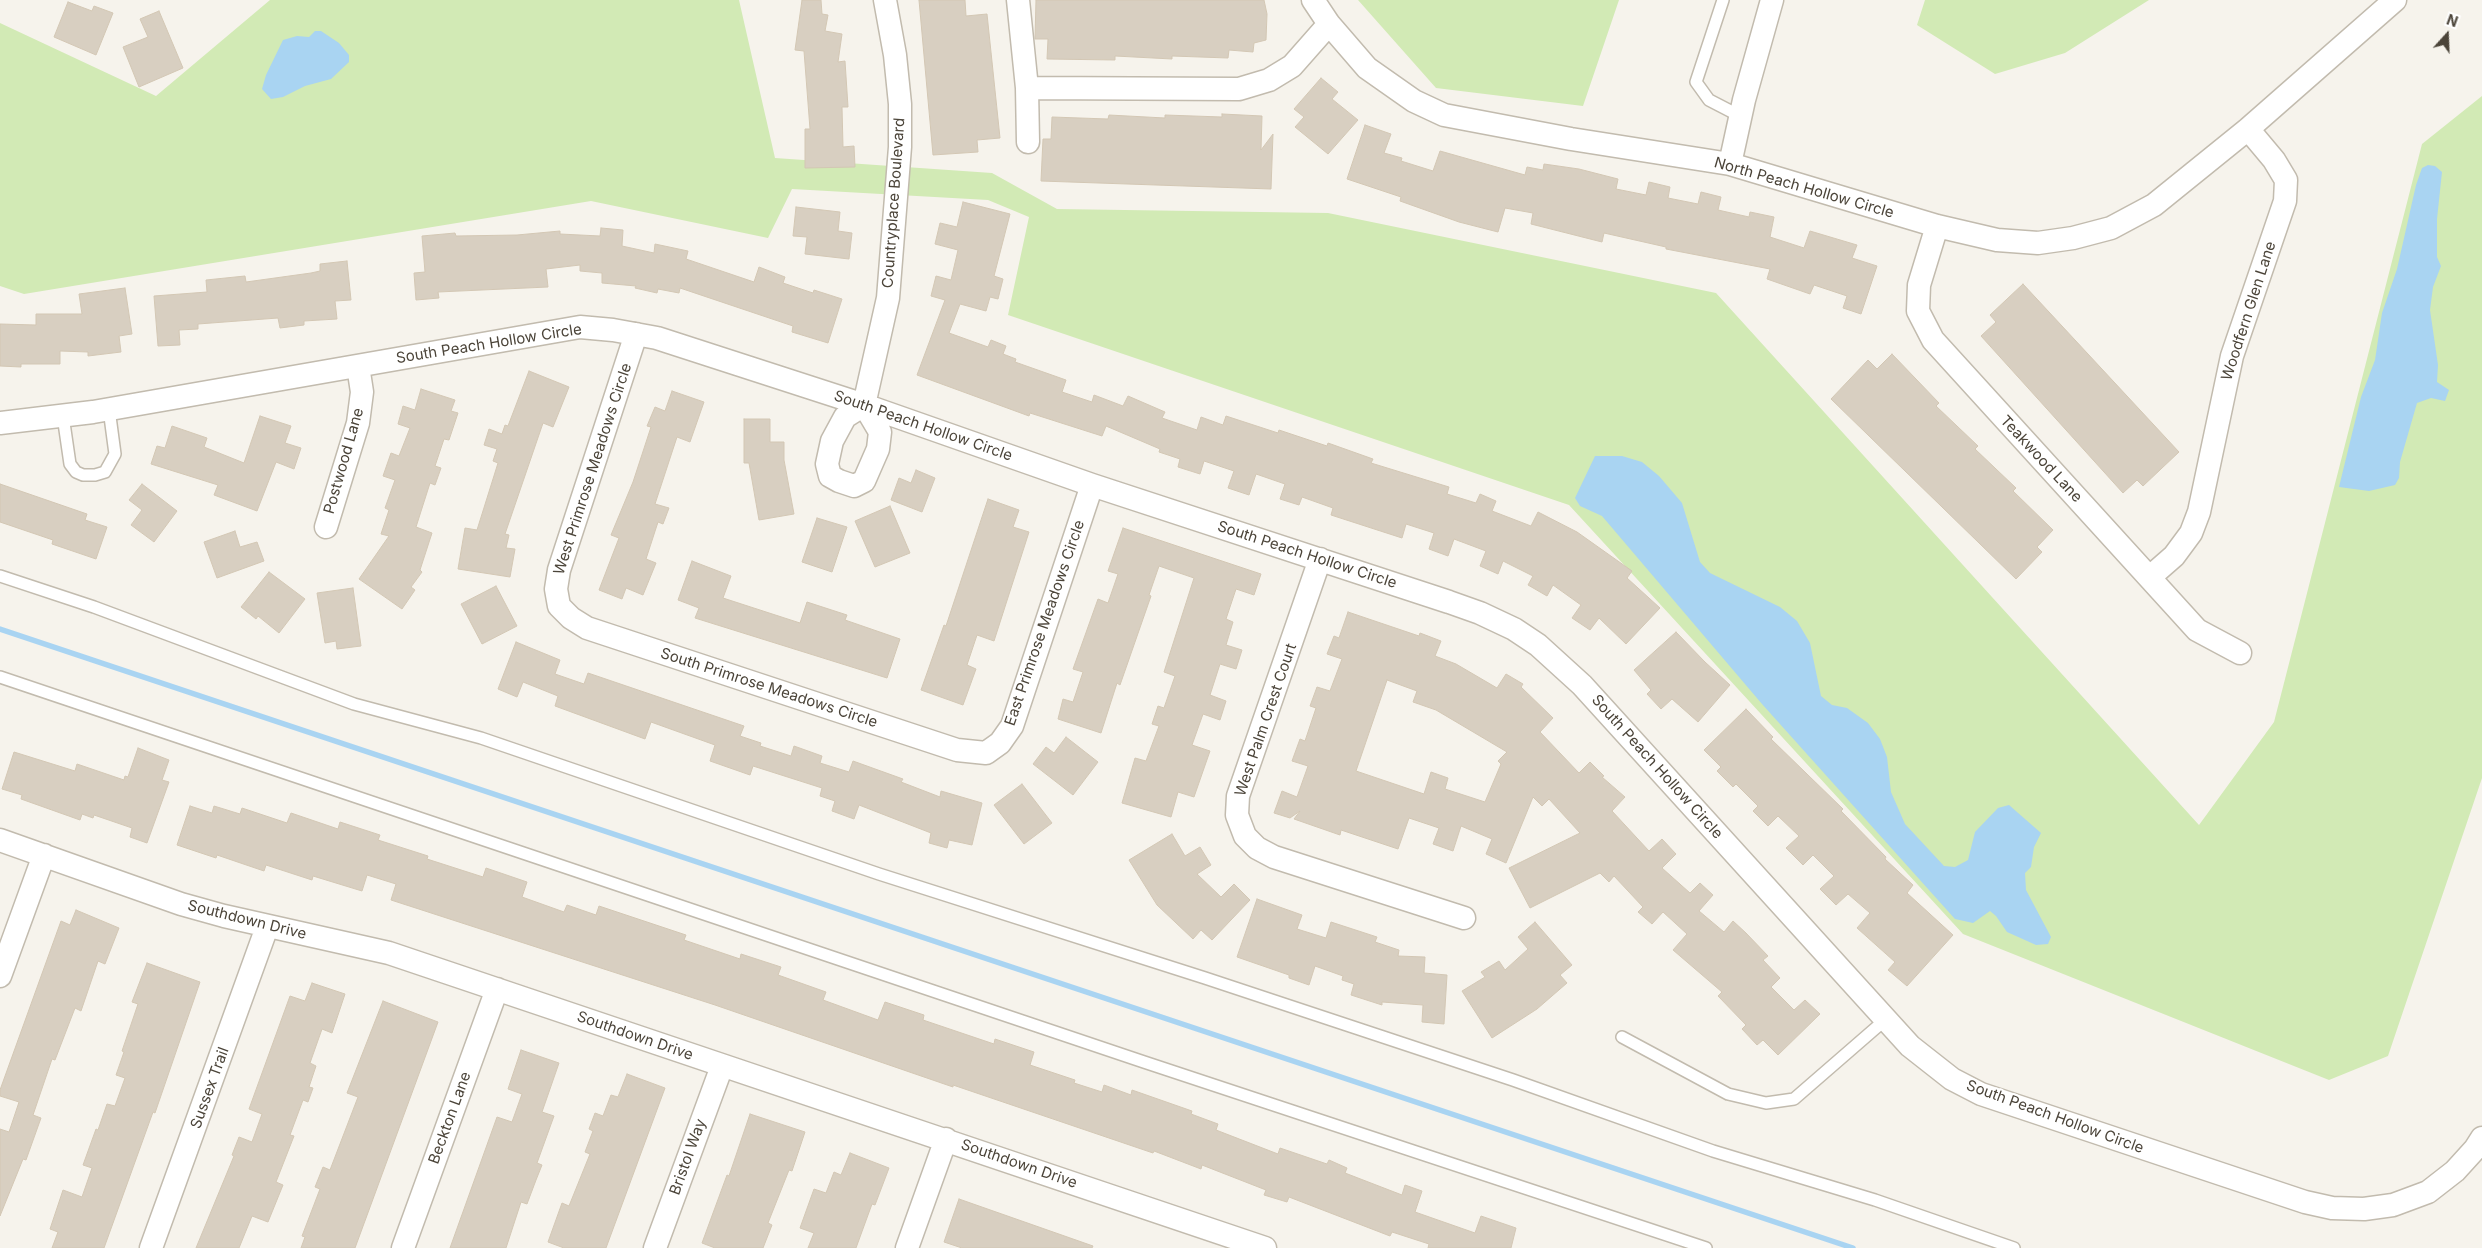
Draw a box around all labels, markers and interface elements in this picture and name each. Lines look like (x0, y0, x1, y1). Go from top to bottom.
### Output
north arrow (2422, 10, 2472, 60)
text: N (2444, 11, 2460, 30)
street label: Countryplace Boulevard (879, 117, 909, 289)
street label: North Peach Hollow Circle (1712, 154, 1896, 222)
street label: Woodfern Glen Lane (2218, 239, 2280, 383)
street label: South Peach Hollow Circle (395, 320, 583, 368)
street label: West Primrose Meadows Circle (550, 361, 636, 577)
street label: South Peach Hollow Circle (831, 387, 1015, 465)
street label: Postwood Lane (320, 406, 368, 516)
street label: Teakwood Lane (1996, 412, 2086, 506)
street label: South Peach Hollow Circle (1215, 517, 1399, 593)
street label: East Primrose Meadows Circle (1001, 518, 1089, 728)
street label: West Palm Crest Court (1231, 641, 1301, 799)
street label: South Primrose Meadows Circle (658, 644, 880, 732)
street label: South Peach Hollow Circle (1588, 691, 1726, 843)
street label: Southdown Drive (186, 897, 308, 943)
street label: Southdown Drive (575, 1008, 695, 1064)
street label: Sussex Trail (187, 1045, 233, 1131)
street label: Beckton Lane (425, 1069, 475, 1167)
street label: South Peach Hollow Circle (1964, 1076, 2146, 1158)
street label: Bristol Way (666, 1117, 710, 1197)
street label: Southdown Drive (959, 1136, 1079, 1192)

